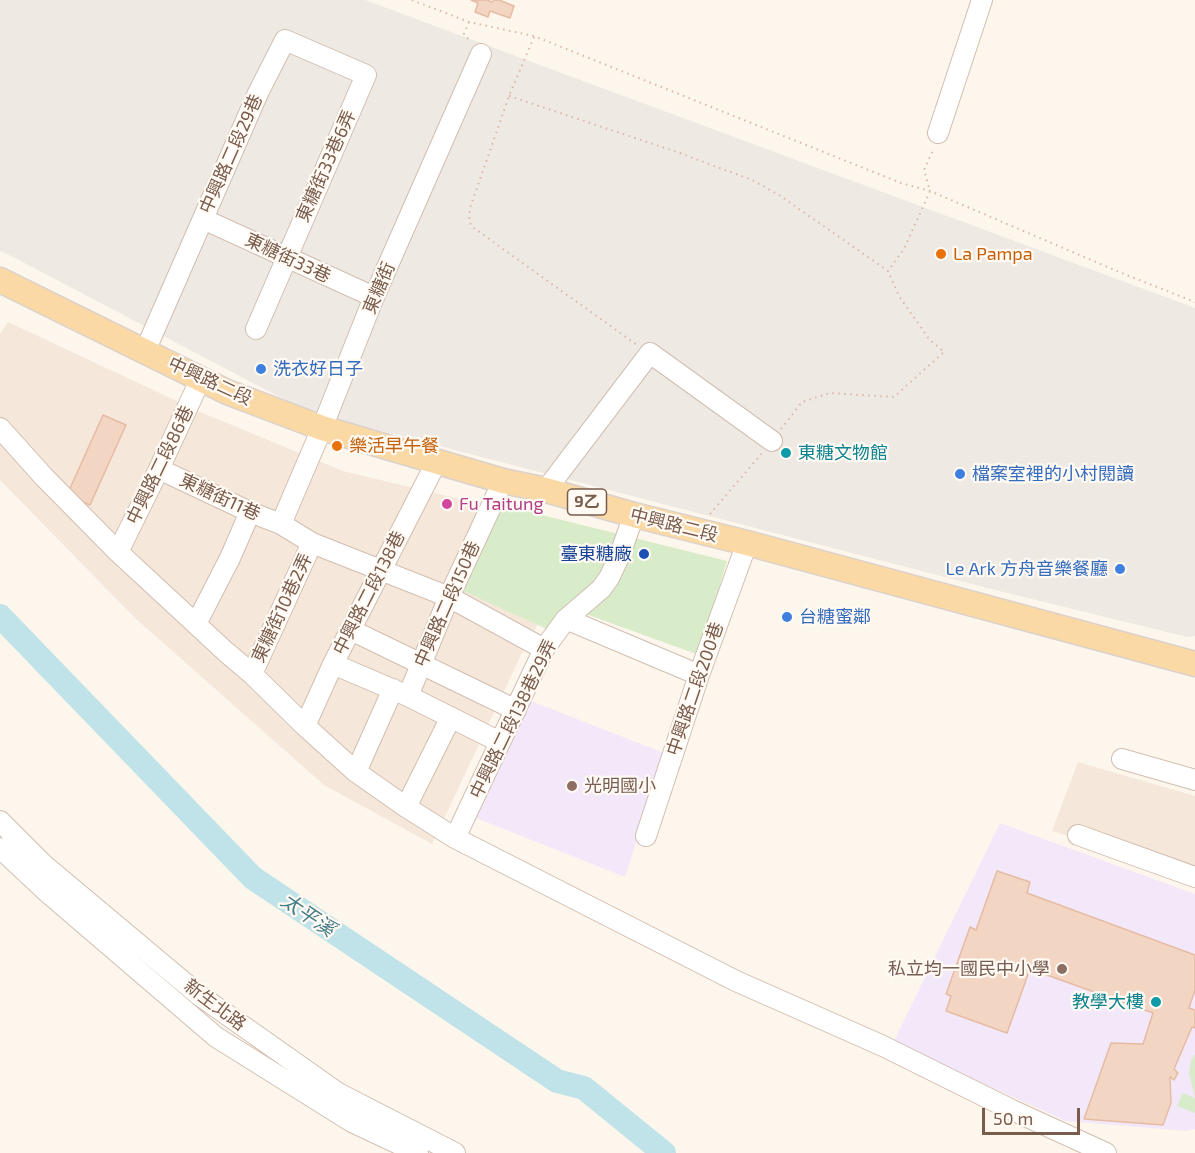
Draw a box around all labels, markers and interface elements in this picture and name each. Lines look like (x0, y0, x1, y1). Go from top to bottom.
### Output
street label: 中興路二段29巷 (195, 91, 267, 217)
street label: 東糖街33巷6弄 (292, 107, 360, 225)
street label: 東糖街33巷 (242, 229, 334, 287)
place label: La Pampa (953, 243, 1033, 265)
marker: La Pampa (934, 247, 948, 261)
street label: 東糖街 (359, 259, 399, 317)
street label: 中興路二段 (165, 352, 255, 410)
place label: 洗衣好日子 (273, 358, 363, 380)
marker: 洗衣好日子 (254, 362, 268, 376)
street label: 中興路二段86巷 (122, 402, 198, 528)
place label: 樂活早午餐 (349, 435, 439, 457)
marker: 樂活早午餐 (330, 439, 344, 453)
place label: 東糖文物館 (798, 442, 888, 464)
marker: 東糖文物館 (779, 446, 793, 460)
place label: 檔案室裡的小村閱讀 (972, 463, 1134, 485)
marker: 檔案室裡的小村閱讀 (953, 467, 967, 481)
street label: 東糖街11巷 (176, 469, 264, 525)
road number: 9乙 (568, 489, 606, 515)
place label: Fu Taitung (459, 493, 543, 515)
marker: Fu Taitung (440, 497, 454, 511)
street label: 中興路二段 (628, 504, 720, 546)
street label: 中興路二段138巷 (328, 527, 410, 659)
street label: 中興路二段150巷 (410, 538, 484, 670)
place label: 臺東糖廠 (560, 543, 632, 565)
marker: 臺東糖廠 (637, 547, 651, 561)
street label: 東糖街10巷2弄 (247, 550, 317, 666)
place label: Le Ark 方舟音樂餐廳 (946, 558, 1108, 580)
marker: Le Ark 方舟音樂餐廳 (1113, 562, 1127, 576)
place label: 台糖蜜鄰 (799, 606, 871, 628)
marker: 台糖蜜鄰 (780, 610, 794, 624)
street label: 中興路二段200巷 (662, 619, 728, 759)
street label: 中興路二段138巷29弄 (465, 636, 561, 802)
place label: 光明國小 (584, 775, 656, 797)
marker: 光明國小 (565, 779, 579, 793)
water label: 太平溪 (276, 888, 340, 942)
place label: 私立均一國民中小學 (888, 958, 1050, 980)
marker: 私立均一國民中小學 (1055, 962, 1069, 976)
street label: 新生北路 (180, 975, 250, 1035)
place label: 教學大樓 (1072, 991, 1144, 1013)
marker: 教學大樓 (1149, 995, 1163, 1009)
scale bar (985, 1096, 1082, 1134)
text: 50 m (993, 1107, 1033, 1129)

